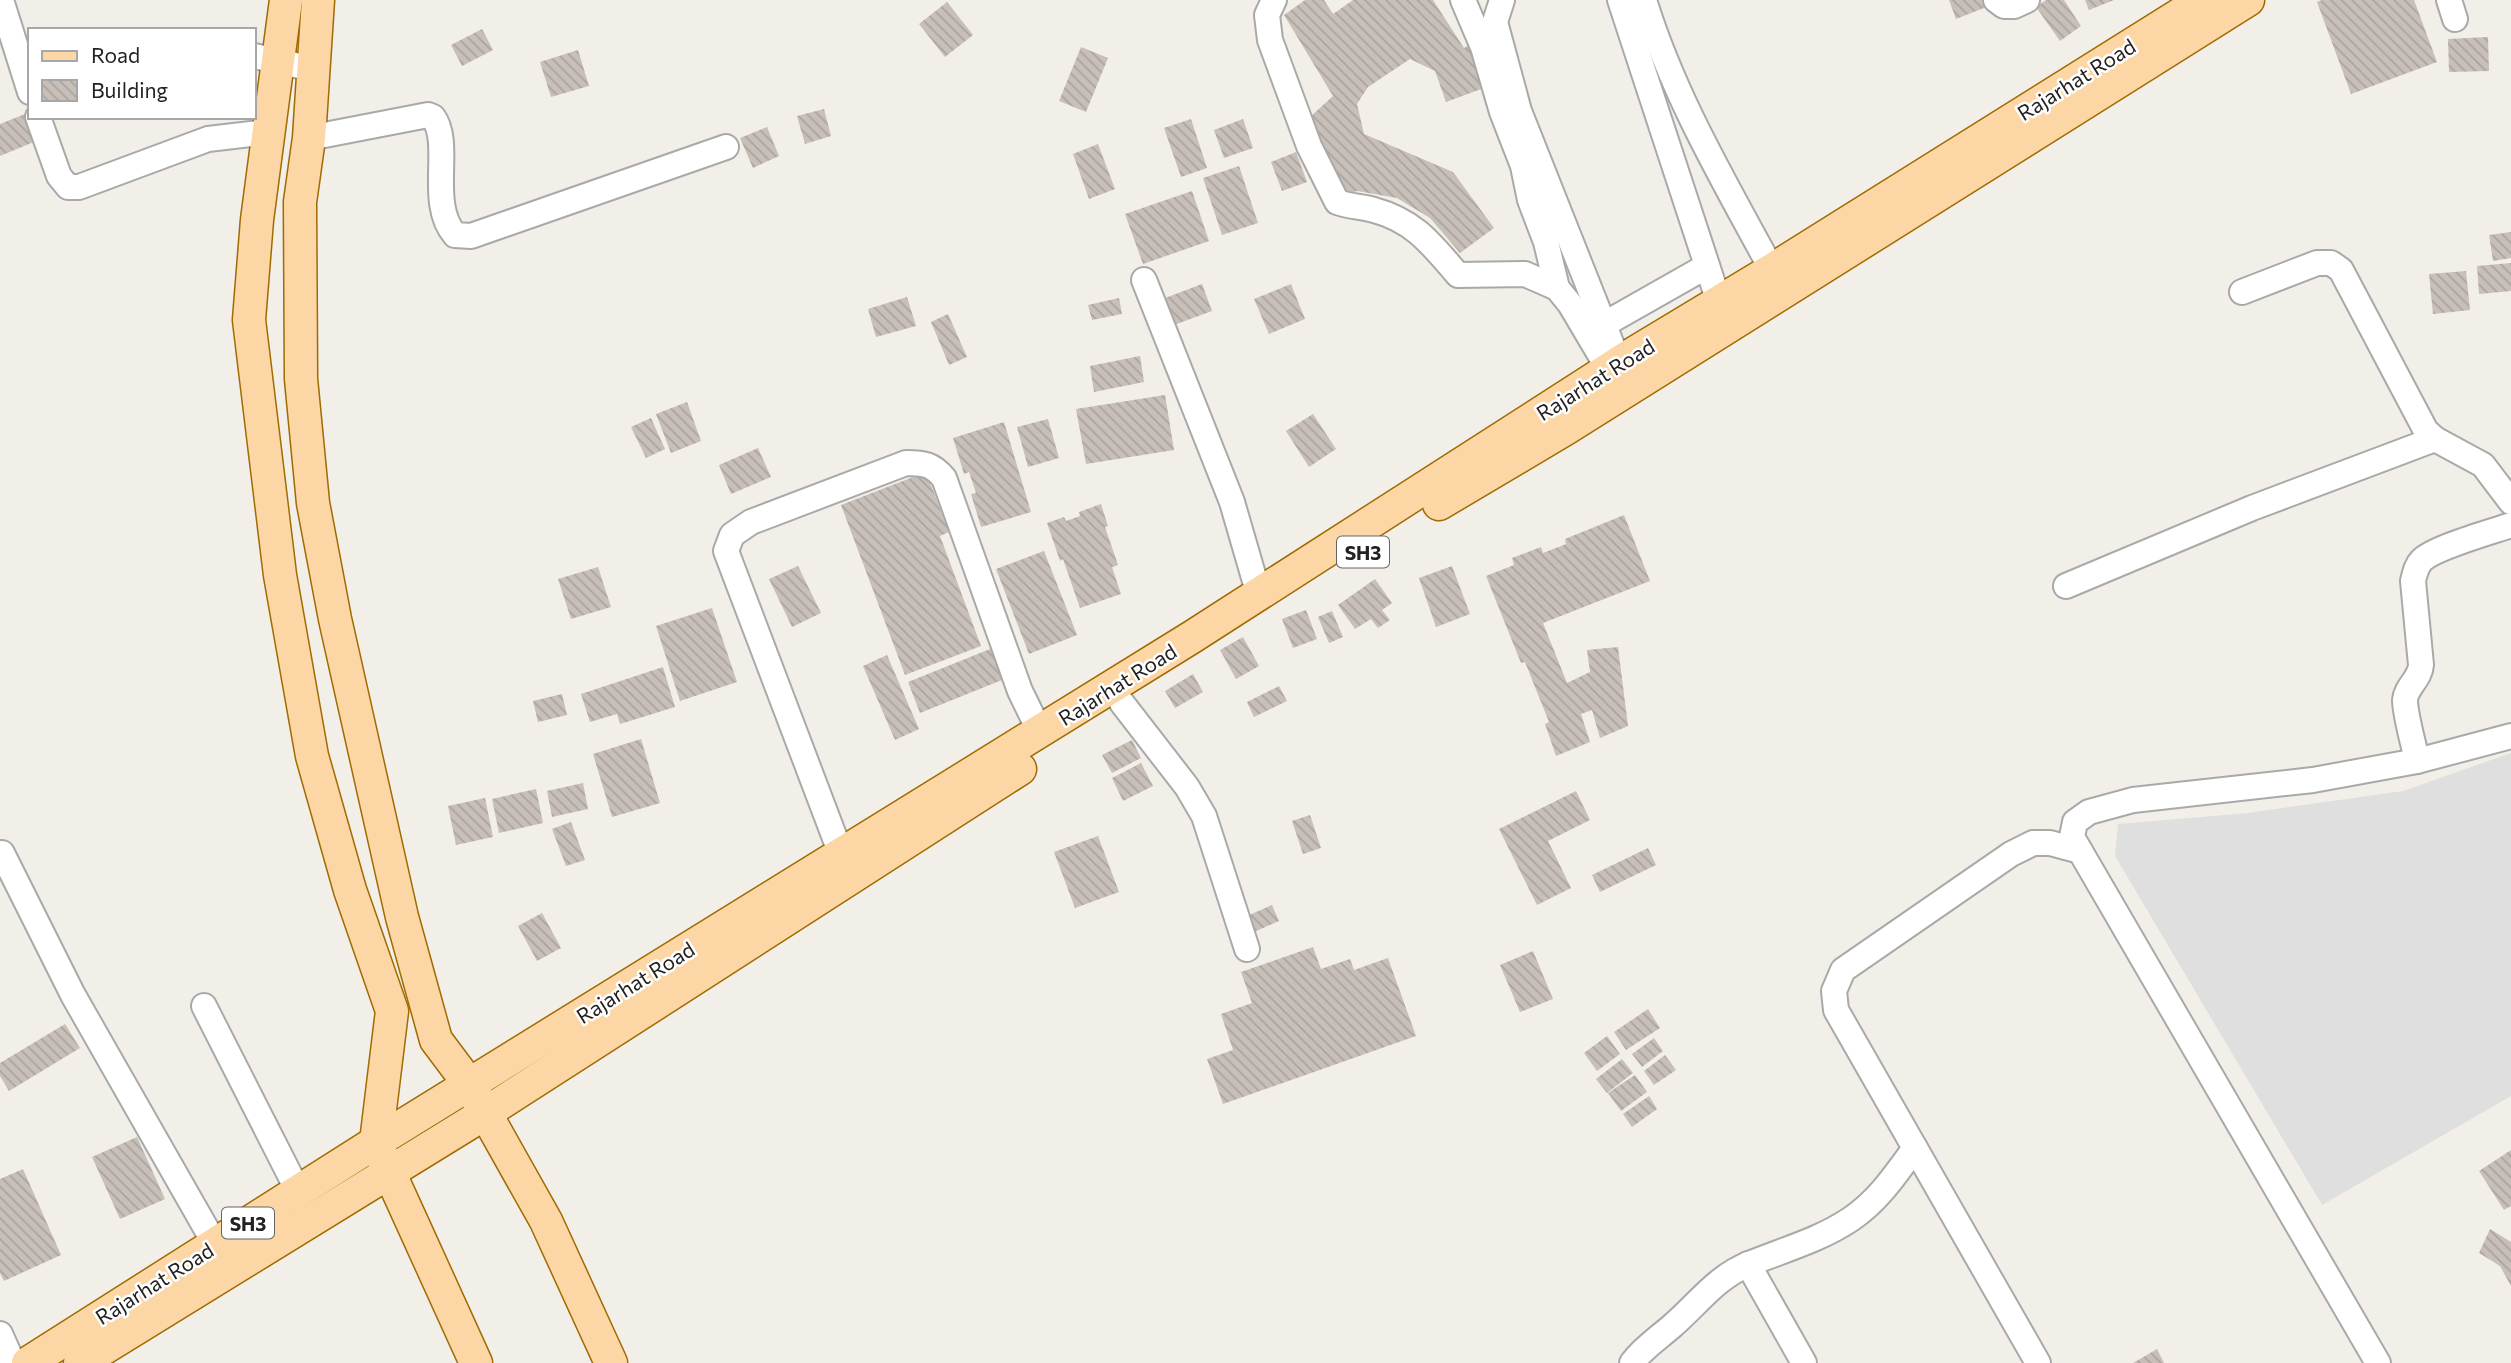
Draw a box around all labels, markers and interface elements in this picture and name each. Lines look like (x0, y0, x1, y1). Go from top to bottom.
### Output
legend (28, 28, 256, 119)
street label: Rajarhat Road (2012, 33, 2140, 125)
text: Road (91, 42, 140, 67)
text: Building (91, 77, 168, 102)
street label: Rajarhat Road (1531, 333, 1659, 425)
road number: SH3 (1337, 537, 1389, 568)
street label: Rajarhat Road (1053, 638, 1181, 730)
street label: Rajarhat Road (571, 936, 699, 1028)
road number: SH3 (222, 1208, 274, 1238)
street label: Rajarhat Road (90, 1237, 218, 1329)

